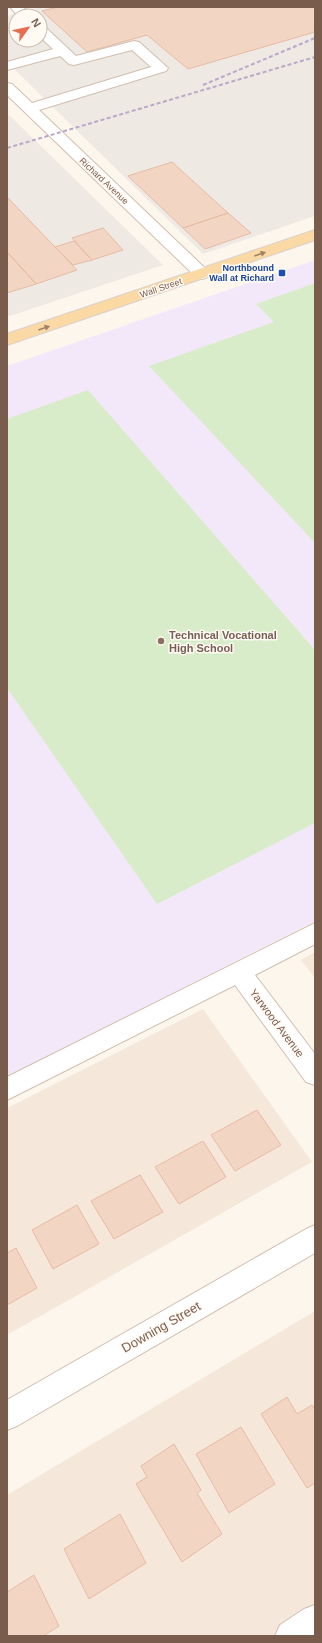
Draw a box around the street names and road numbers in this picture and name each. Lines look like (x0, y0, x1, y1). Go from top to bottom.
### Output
street label: Richard Avenue (77, 156, 131, 206)
street label: Wall Street (139, 276, 184, 300)
street label: Yarwood Avenue (247, 987, 307, 1059)
street label: Downing Street (119, 1298, 204, 1356)

